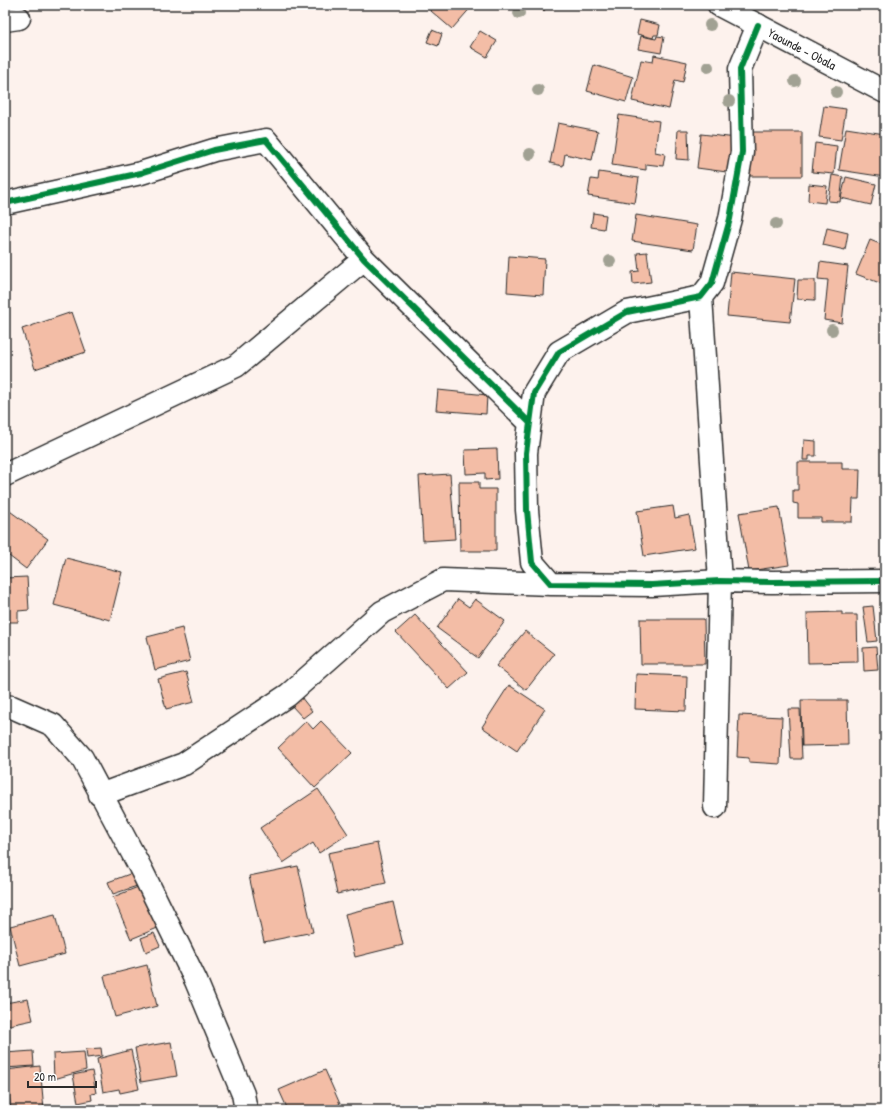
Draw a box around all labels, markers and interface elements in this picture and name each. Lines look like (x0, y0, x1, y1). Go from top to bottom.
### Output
street label: Yaounde - Obala (765, 23, 840, 74)
scale bar (28, 1063, 96, 1089)
text: 20 m (34, 1068, 56, 1085)

